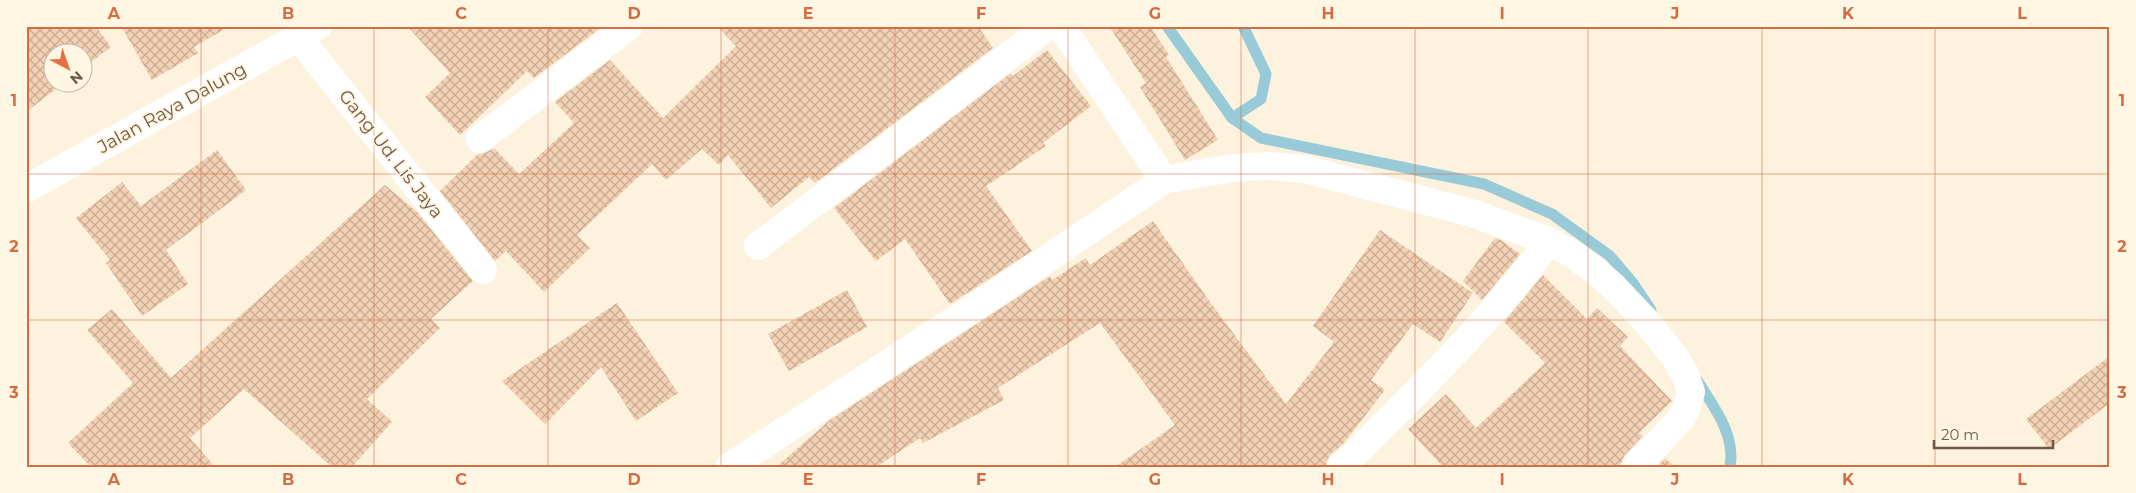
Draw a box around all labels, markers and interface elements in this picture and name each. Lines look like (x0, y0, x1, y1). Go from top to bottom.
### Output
text: A (107, 4, 121, 23)
text: B (282, 4, 294, 23)
text: C (455, 4, 467, 23)
text: D (627, 4, 641, 23)
text: E (803, 4, 813, 23)
text: F (976, 4, 986, 23)
text: G (1149, 4, 1161, 23)
text: H (1322, 4, 1334, 23)
text: I (1499, 4, 1505, 23)
text: J (1670, 4, 1679, 23)
text: K (1842, 4, 1855, 23)
text: L (2017, 4, 2027, 23)
north arrow (42, 42, 92, 92)
street label: Jalan Raya Dalung (93, 58, 250, 159)
text: N (66, 67, 87, 88)
street label: Gang Ud. Lis Jaya (334, 85, 448, 223)
text: 1 (11, 91, 17, 110)
text: 1 (2119, 91, 2125, 110)
text: 2 (9, 237, 19, 256)
text: 2 (2117, 237, 2127, 256)
text: 3 (8, 383, 19, 402)
text: 3 (2116, 383, 2127, 402)
scale bar (1934, 418, 2052, 450)
text: 20 m (1941, 425, 1979, 444)
text: A (107, 470, 121, 489)
text: B (282, 470, 294, 489)
text: C (455, 470, 467, 489)
text: D (627, 470, 641, 489)
text: E (803, 470, 813, 489)
text: F (976, 470, 986, 489)
text: G (1149, 470, 1161, 489)
text: H (1322, 470, 1334, 489)
text: I (1499, 470, 1505, 489)
text: J (1670, 470, 1679, 489)
text: K (1842, 470, 1855, 489)
text: L (2017, 470, 2027, 489)

